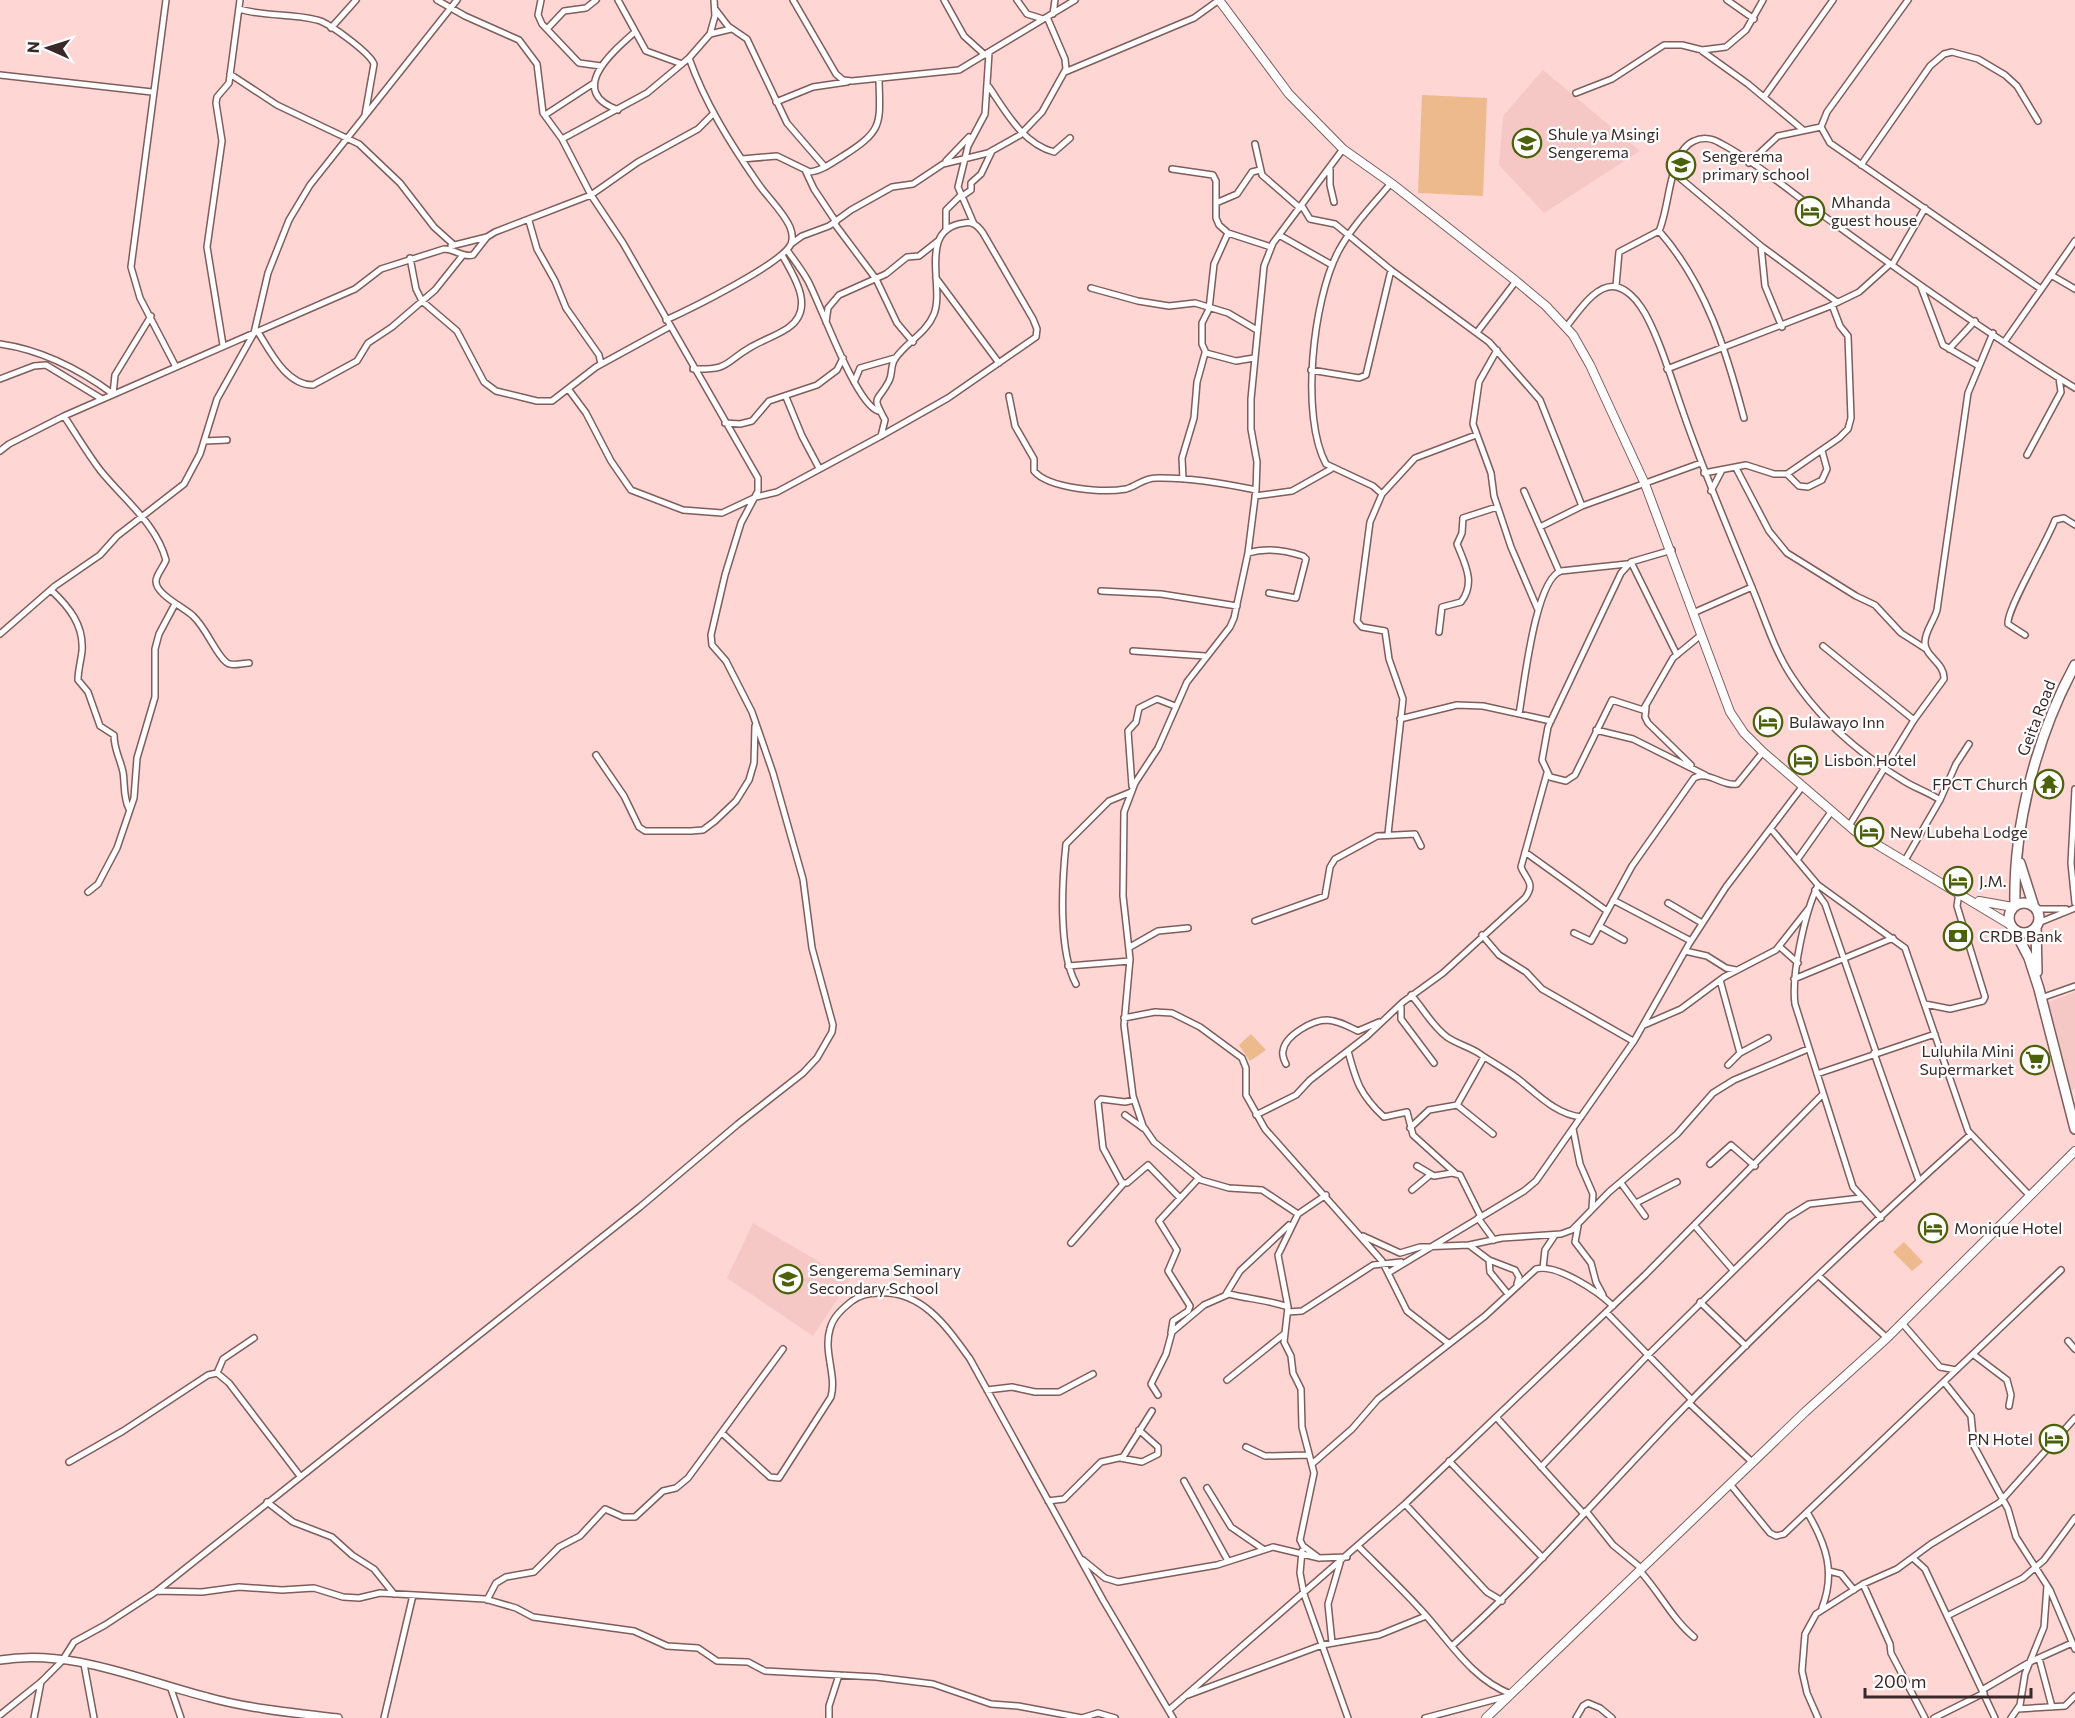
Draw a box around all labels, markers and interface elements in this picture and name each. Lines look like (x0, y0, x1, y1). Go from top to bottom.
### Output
north arrow (18, 18, 78, 78)
text: N (23, 41, 42, 54)
place label: Shule ya Msingi Sengerema (1548, 124, 1659, 161)
school or university icon: Shule ya Msingi Sengerema (1511, 127, 1543, 159)
place label: Sengerema primary school (1702, 146, 1810, 183)
school or university icon: Sengerema primary school (1665, 149, 1697, 181)
place label: Mhanda guest house (1831, 192, 1917, 229)
hotel icon: Mhanda guest house (1794, 195, 1826, 227)
street label: Geita Road (2012, 677, 2059, 758)
hotel icon: Bulawayo Inn (1752, 706, 1784, 738)
place label: Bulawayo Inn (1789, 712, 1885, 731)
hotel icon: Lisbon Hotel (1787, 744, 1819, 776)
place label: Lisbon Hotel (1824, 750, 1916, 769)
temple icon: FPCT Church (2033, 768, 2065, 800)
place label: FPCT Church (1932, 774, 2028, 793)
hotel icon: New Lubeha Lodge (1853, 816, 1885, 848)
place label: New Lubeha Lodge (1890, 822, 2028, 841)
hotel icon: J.M. (1942, 865, 1974, 897)
place label: J.M. (1979, 871, 2007, 890)
bank icon: CRDB Bank (1942, 920, 1974, 952)
place label: CRDB Bank (1979, 926, 2063, 945)
place label: Luluhila Mini Supermarket (1919, 1041, 2014, 1078)
supermarket icon: Luluhila Mini Supermarket (2019, 1044, 2051, 1076)
hotel icon: Monique Hotel (1917, 1212, 1949, 1244)
place label: Monique Hotel (1954, 1218, 2062, 1237)
place label: Sengerema Seminary Secondary School (809, 1260, 961, 1297)
school or university icon: Sengerema Seminary Secondary School (772, 1263, 804, 1295)
hotel icon: PN Hotel (2038, 1423, 2070, 1455)
place label: PN Hotel (1967, 1429, 2033, 1448)
scale bar (1865, 1661, 2032, 1699)
text: 200 m (1874, 1670, 1927, 1692)

